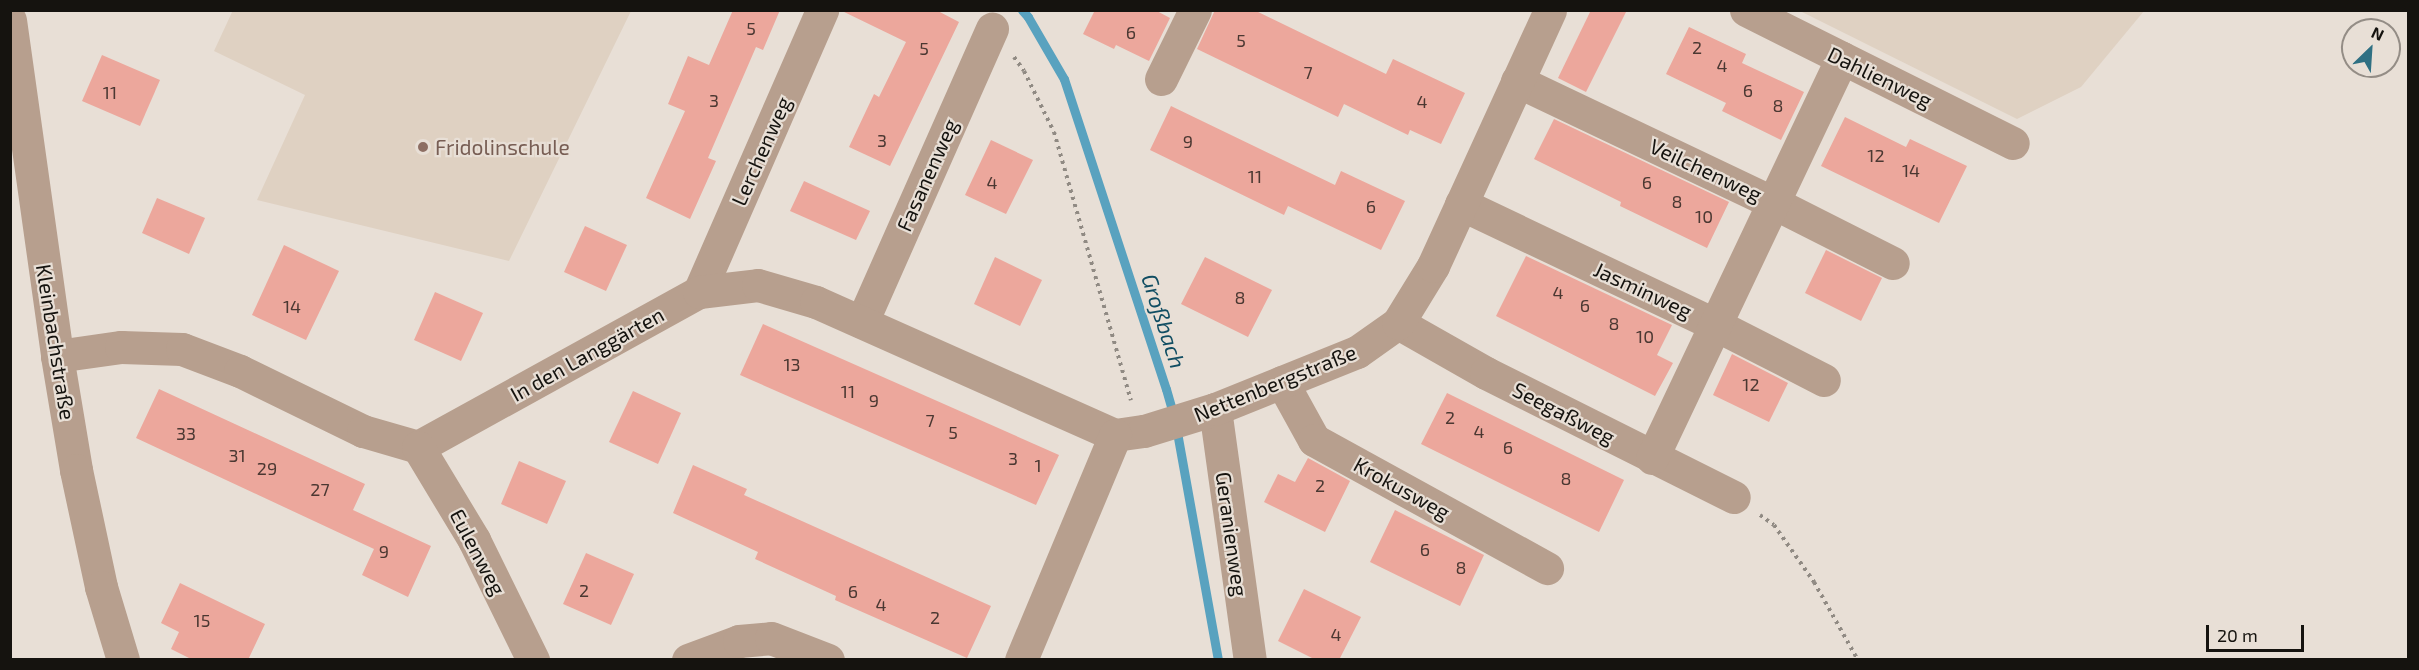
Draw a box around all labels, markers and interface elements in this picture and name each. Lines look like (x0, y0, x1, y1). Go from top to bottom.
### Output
house number: 5 (746, 17, 756, 39)
north arrow (2341, 18, 2401, 78)
house number: 6 (1126, 21, 1136, 43)
text: N (2369, 22, 2387, 44)
house number: 5 (1236, 29, 1246, 51)
house number: 2 (1692, 36, 1702, 58)
house number: 5 (919, 37, 929, 59)
street label: Dahlienweg (1824, 41, 1936, 113)
house number: 4 (1716, 54, 1728, 76)
house number: 7 (1303, 61, 1313, 83)
house number: 6 (1743, 79, 1753, 101)
house number: 11 (103, 81, 117, 103)
house number: 3 (709, 89, 719, 111)
house number: 4 (1416, 90, 1428, 112)
street label: Lerchenweg (726, 93, 796, 209)
house number: 8 (1773, 94, 1783, 116)
street label: Fasanenweg (891, 115, 963, 235)
house number: 3 (877, 129, 887, 151)
house number: 9 (1183, 130, 1193, 152)
street label: Veilchenweg (1646, 133, 1766, 207)
place label: Fridolinschule (435, 134, 570, 160)
marker: Fridolinschule (416, 140, 430, 154)
house number: 12 (1867, 144, 1885, 166)
house number: 14 (1902, 159, 1920, 181)
house number: 11 (1248, 165, 1262, 187)
house number: 4 (986, 171, 998, 193)
house number: 6 (1642, 171, 1652, 193)
house number: 8 (1672, 190, 1682, 212)
house number: 6 (1366, 195, 1376, 217)
house number: 10 (1695, 205, 1713, 227)
street label: Jasminweg (1590, 256, 1696, 324)
street label: Kleinbachstraße (31, 262, 81, 422)
water label: Großbach (1136, 270, 1192, 372)
house number: 4 (1552, 281, 1564, 303)
house number: 8 (1235, 286, 1245, 308)
house number: 6 (1580, 294, 1590, 316)
house number: 14 (283, 295, 301, 317)
street label: In den Langgärten (506, 301, 668, 407)
house number: 8 (1609, 312, 1619, 334)
house number: 10 (1636, 325, 1654, 347)
street label: Nettenbergstraße (1190, 339, 1360, 427)
house number: 13 (783, 353, 801, 375)
house number: 12 (1742, 373, 1760, 395)
street label: Seegaßweg (1509, 376, 1619, 450)
house number: 11 (841, 380, 855, 402)
house number: 9 (869, 389, 879, 411)
house number: 2 (1445, 406, 1455, 428)
house number: 7 (925, 409, 935, 431)
house number: 4 (1473, 420, 1485, 442)
house number: 5 (948, 421, 958, 443)
house number: 33 (176, 422, 196, 444)
house number: 6 (1503, 436, 1513, 458)
house number: 31 (228, 444, 246, 466)
house number: 3 (1008, 447, 1018, 469)
street label: Krokusweg (1350, 451, 1454, 525)
house number: 1 (1034, 454, 1042, 476)
house number: 29 (257, 457, 277, 479)
house number: 8 (1561, 467, 1571, 489)
street label: Geranienweg (1211, 470, 1253, 598)
house number: 2 (1315, 474, 1325, 496)
house number: 27 (310, 478, 330, 500)
street label: Eulenweg (445, 505, 511, 599)
house number: 6 (1420, 538, 1430, 560)
house number: 9 (379, 540, 389, 562)
house number: 8 (1456, 556, 1466, 578)
house number: 2 (579, 579, 589, 601)
house number: 6 (848, 580, 858, 602)
house number: 4 (875, 593, 887, 615)
house number: 2 (930, 606, 940, 628)
house number: 15 (194, 609, 210, 631)
scale bar (2209, 613, 2306, 651)
house number: 4 (1330, 623, 1342, 645)
text: 20 m (2217, 624, 2258, 646)

